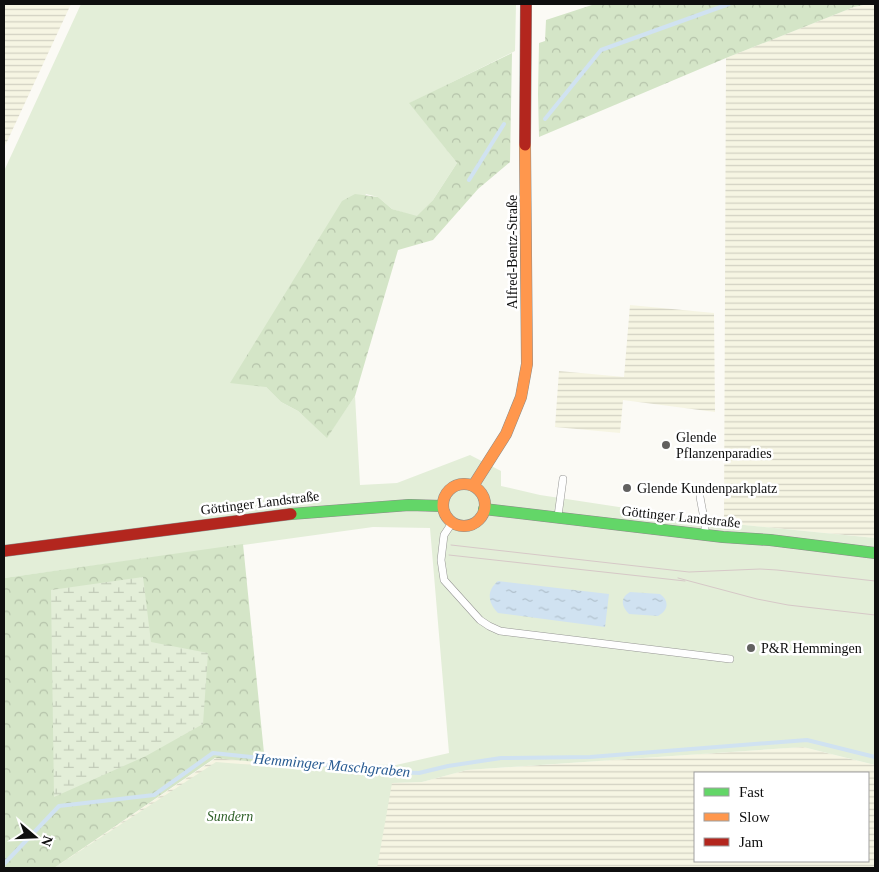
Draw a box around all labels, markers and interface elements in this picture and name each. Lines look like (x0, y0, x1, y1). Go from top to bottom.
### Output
street label: Alfred-Bentz-Straße (505, 195, 520, 309)
place label: Glende Pflanzenparadies (676, 430, 772, 461)
marker: Glende Pflanzenparadies (660, 439, 672, 451)
place label: Glende Kundenparkplatz (637, 481, 777, 496)
marker: Glende Kundenparkplatz (621, 482, 633, 494)
street label: Göttinger Landstraße (200, 488, 320, 518)
street label: Göttinger Landstraße (621, 503, 741, 531)
place label: P&R Hemmingen (761, 641, 862, 656)
marker: P&R Hemmingen (745, 642, 757, 654)
water label: Hemminger Maschgraben (252, 750, 411, 780)
legend (694, 772, 869, 862)
text: Fast (739, 784, 765, 800)
park label: Sundern (207, 809, 253, 824)
text: Slow (739, 809, 770, 825)
north arrow (10, 812, 60, 862)
text: N (38, 834, 56, 848)
text: Jam (739, 834, 763, 850)

